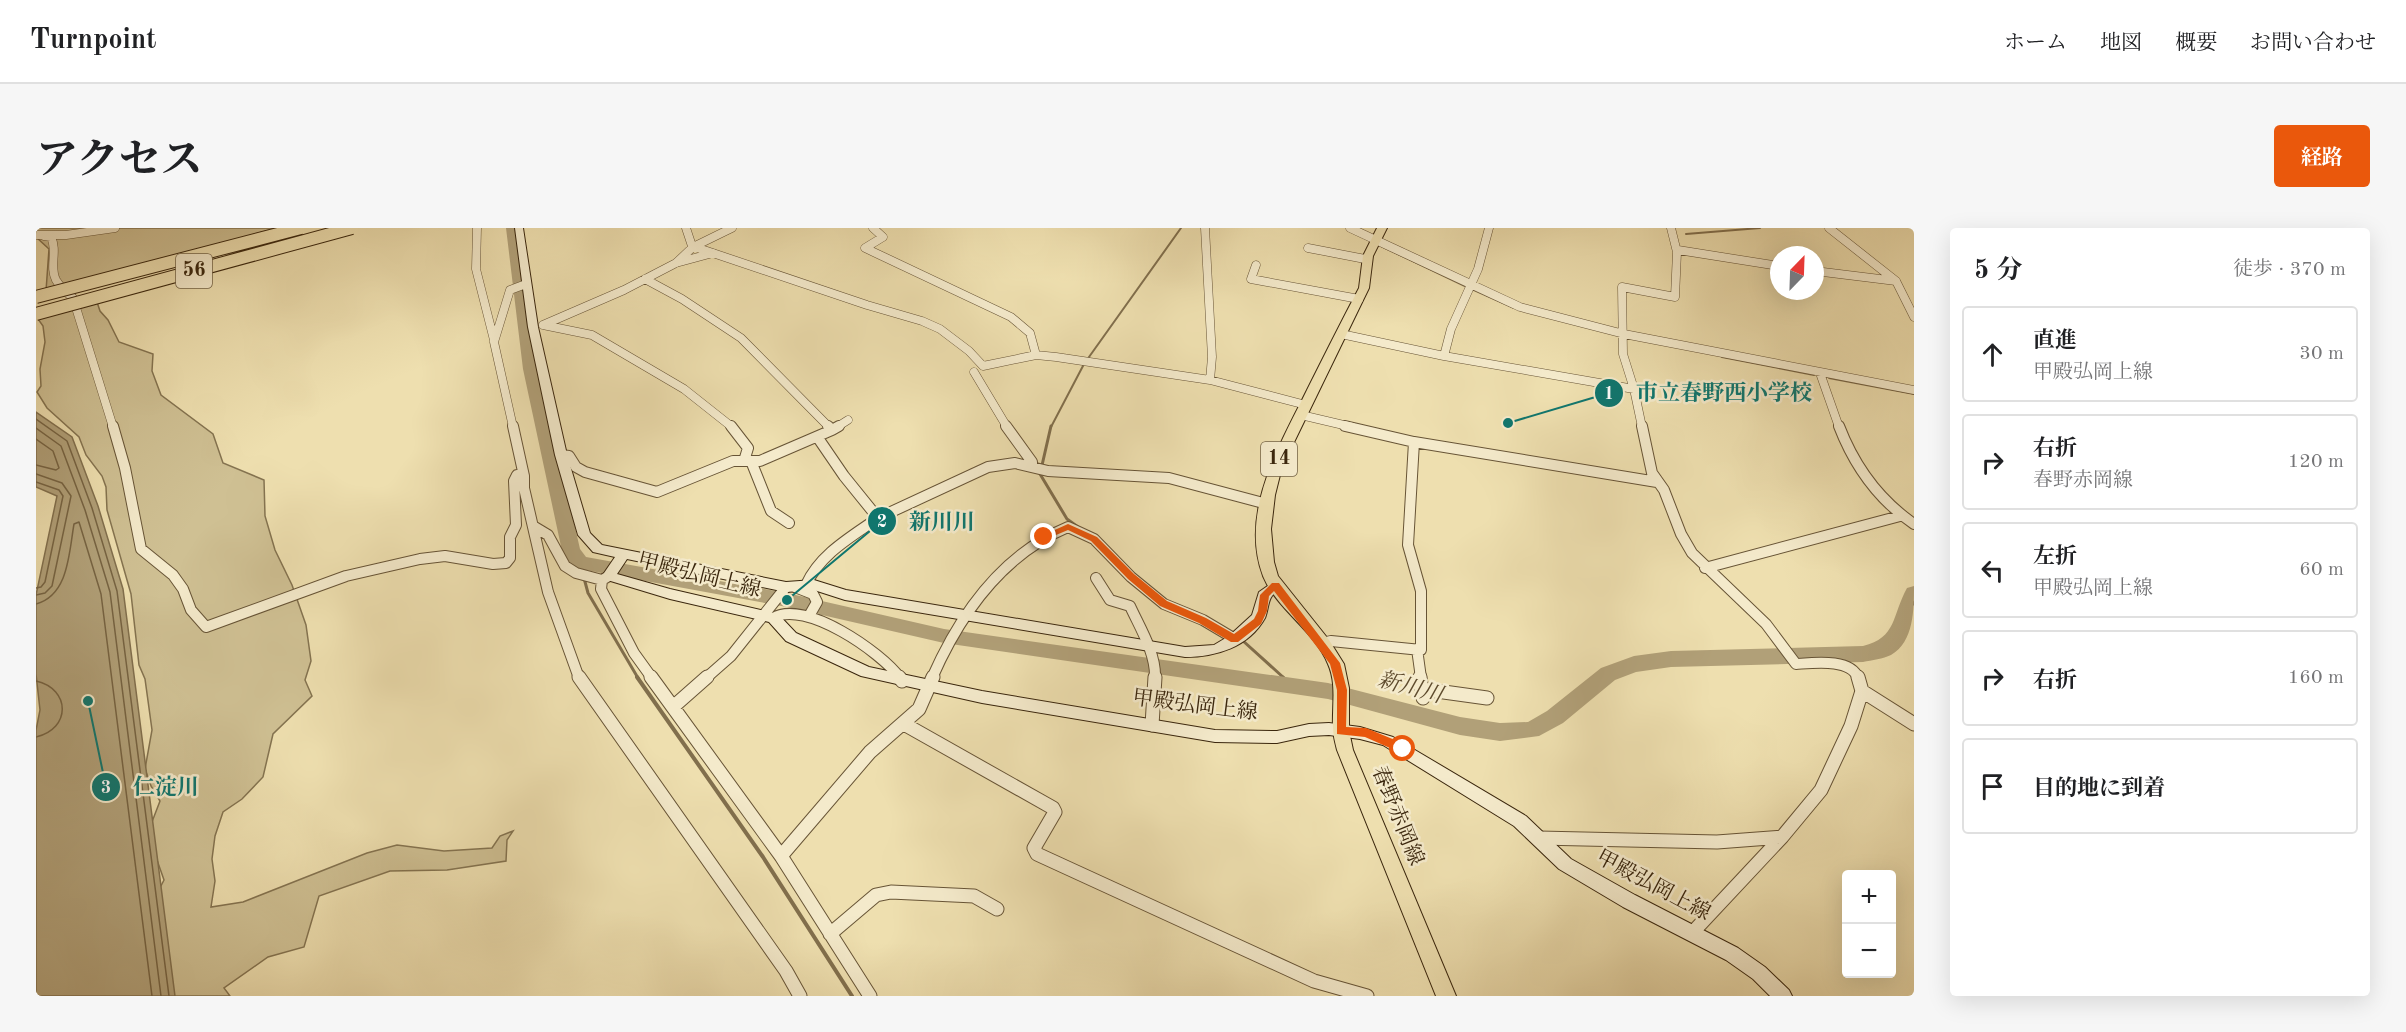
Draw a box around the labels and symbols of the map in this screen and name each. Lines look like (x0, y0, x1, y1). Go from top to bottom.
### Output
north arrow (1770, 246, 1824, 300)
road number: 56 (176, 254, 212, 288)
callout: 市立春野西小学校 (1594, 373, 1824, 413)
text: 市立春野西小学校 (1636, 381, 1812, 405)
text: 1 (1604, 385, 1614, 403)
road number: 14 (1261, 442, 1297, 476)
callout: 新川川 (867, 501, 987, 541)
text: 新川川 (909, 510, 975, 534)
text: 2 (877, 513, 887, 531)
route end (1030, 523, 1056, 549)
street label: 甲殿弘岡上線 (635, 549, 763, 601)
water label: 新川川 (1375, 667, 1447, 708)
street label: 甲殿弘岡上線 (1131, 686, 1259, 724)
route start (1389, 735, 1415, 761)
street label: 春野赤岡線 (1368, 763, 1428, 869)
callout: 仁淀川 (91, 767, 211, 807)
text: 仁淀川 (133, 775, 199, 799)
text: 3 (101, 779, 111, 797)
street label: 甲殿弘岡上線 (1592, 845, 1714, 925)

